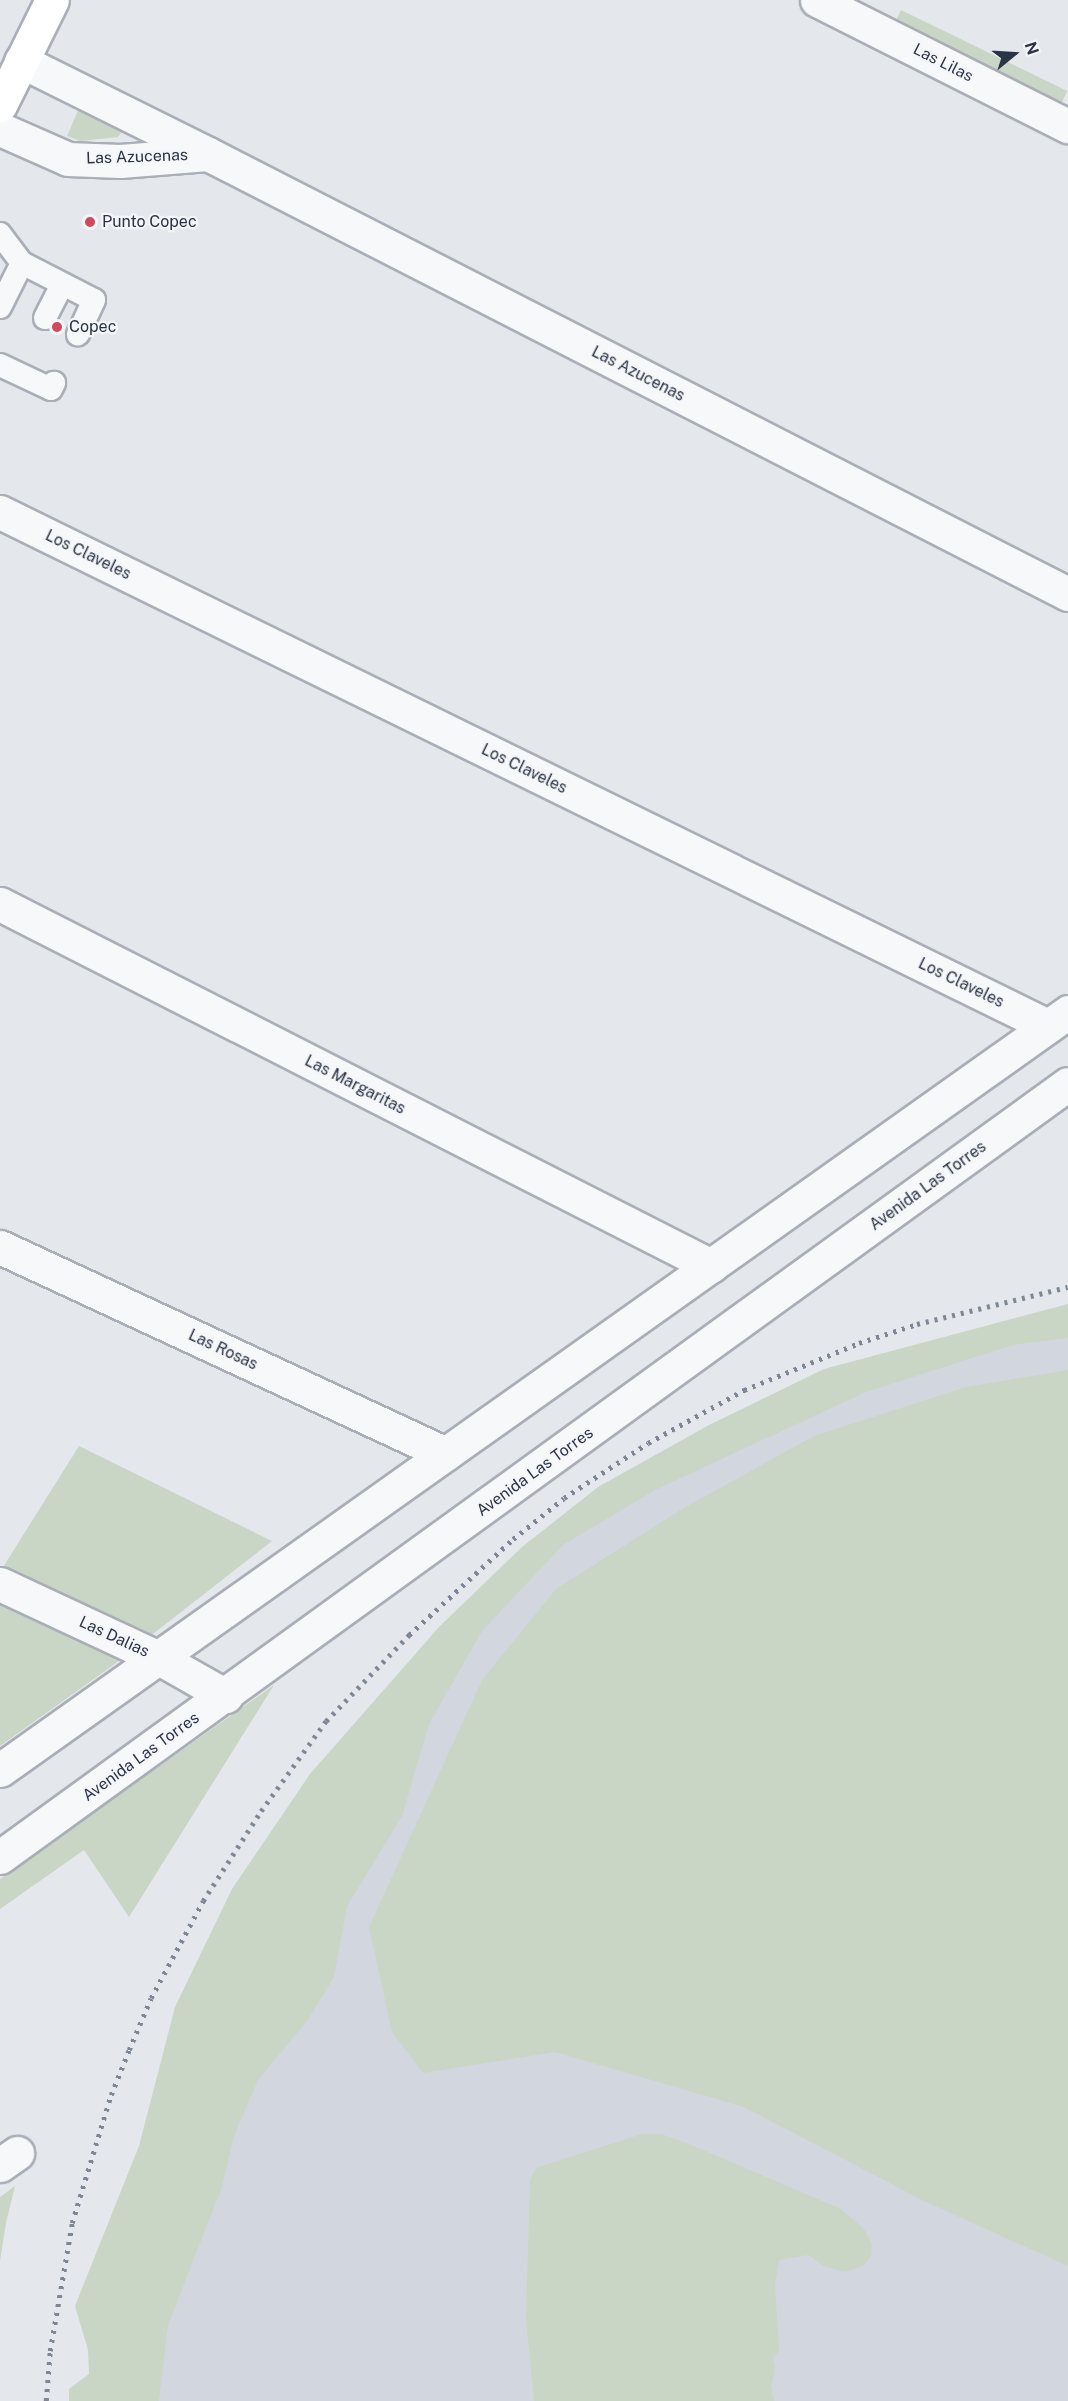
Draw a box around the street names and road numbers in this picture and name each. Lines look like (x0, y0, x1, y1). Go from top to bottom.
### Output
street label: Las Lilas (910, 40, 976, 86)
street label: Las Azucenas (86, 146, 188, 168)
street label: Las Azucenas (588, 342, 688, 406)
street label: Los Claveles (42, 526, 134, 584)
street label: Los Claveles (478, 740, 570, 798)
street label: Los Claveles (915, 954, 1007, 1012)
street label: Las Margaritas (301, 1051, 409, 1119)
street label: Avenida Las Torres (866, 1137, 990, 1235)
street label: Las Rosas (185, 1326, 261, 1374)
street label: Avenida Las Torres (473, 1423, 597, 1521)
street label: Las Dalias (76, 1612, 152, 1662)
street label: Avenida Las Torres (79, 1708, 203, 1806)

